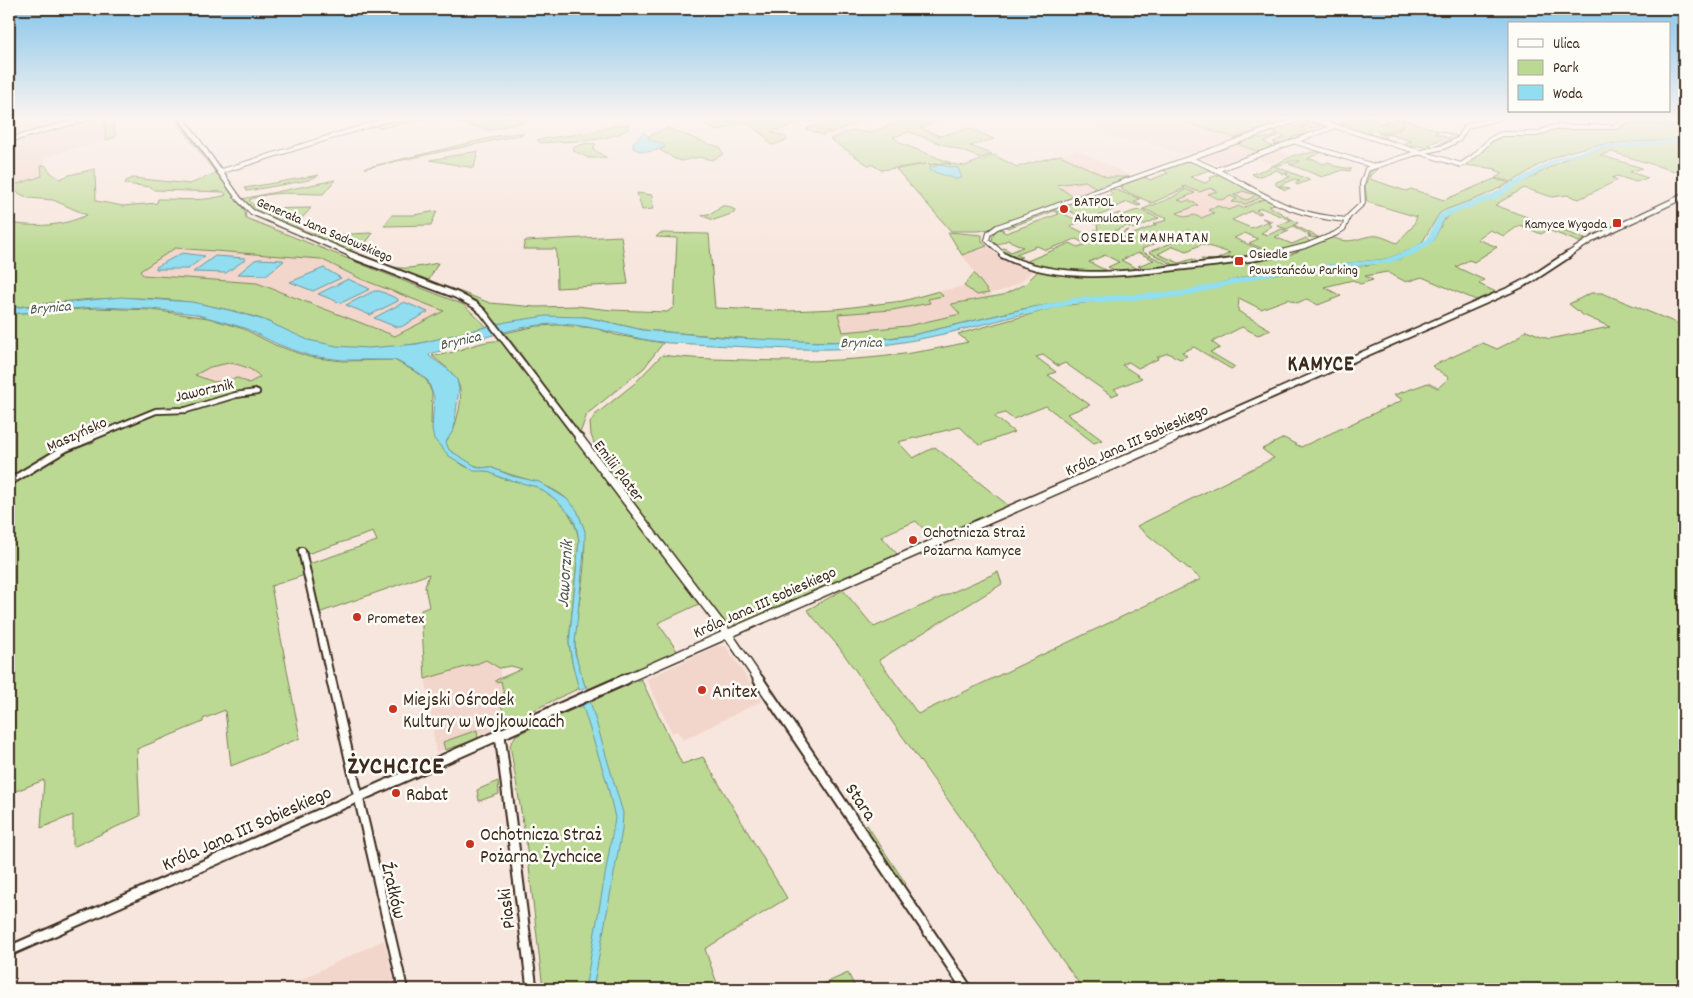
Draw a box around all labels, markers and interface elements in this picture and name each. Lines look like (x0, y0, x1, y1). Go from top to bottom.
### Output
legend (1508, 22, 1670, 112)
text: Ulica (1553, 34, 1581, 56)
text: Park (1553, 58, 1579, 80)
text: Woda (1553, 84, 1583, 106)
street label: Generała Jana Sadowskiego (253, 193, 395, 269)
place label: BATPOL Akumulatory (1074, 193, 1142, 229)
marker: BATPOL Akumulatory (1058, 203, 1070, 215)
place label: Kamyce Wygoda (1524, 215, 1607, 235)
marker: Kamyce Wygoda (1611, 217, 1623, 229)
district label: OSIEDLE MANHATAN (1081, 228, 1209, 250)
place label: Osiedle Powstańców Parking (1249, 245, 1358, 281)
marker: Osiedle Powstańców Parking (1233, 255, 1245, 267)
water label: Brynica (29, 296, 73, 322)
water label: Brynica (438, 326, 484, 357)
water label: Brynica (840, 333, 883, 355)
district label: KAMYCE (1287, 351, 1355, 381)
street label: Jaworznik (173, 374, 236, 409)
street label: Króla Jana III Sobieskiego (1062, 399, 1212, 483)
street label: Maszyńsko (43, 412, 111, 459)
street label: Emilii Plater (587, 436, 649, 507)
place label: Ochotnicza Straż Pożarna Kamyce (923, 522, 1025, 563)
marker: Ochotnicza Straż Pożarna Kamyce (907, 534, 919, 546)
water label: Jaworznik (552, 538, 581, 609)
street label: Króla Jana III Sobieskiego (690, 561, 840, 645)
place label: Prometex (367, 608, 424, 631)
marker: Prometex (351, 611, 363, 623)
place label: Anitex (712, 680, 757, 707)
marker: Anitex (696, 684, 708, 696)
place label: Miejski Ośrodek Kultury w Wojkowicach (403, 688, 565, 737)
marker: Miejski Ośrodek Kultury w Wojkowicach (387, 703, 399, 715)
district label: ŻYCHCICE (347, 750, 445, 786)
street label: Stara (837, 779, 882, 828)
street label: Króla Jana III Sobieskiego (158, 781, 337, 880)
place label: Rabat (406, 783, 448, 810)
marker: Rabat (390, 787, 402, 799)
place label: Ochotnicza Straż Pożarna Żychcice (480, 823, 602, 872)
marker: Ochotnicza Straż Pożarna Żychcice (464, 838, 476, 850)
street label: Źrałków (372, 860, 411, 922)
street label: Piaski (493, 886, 524, 930)

